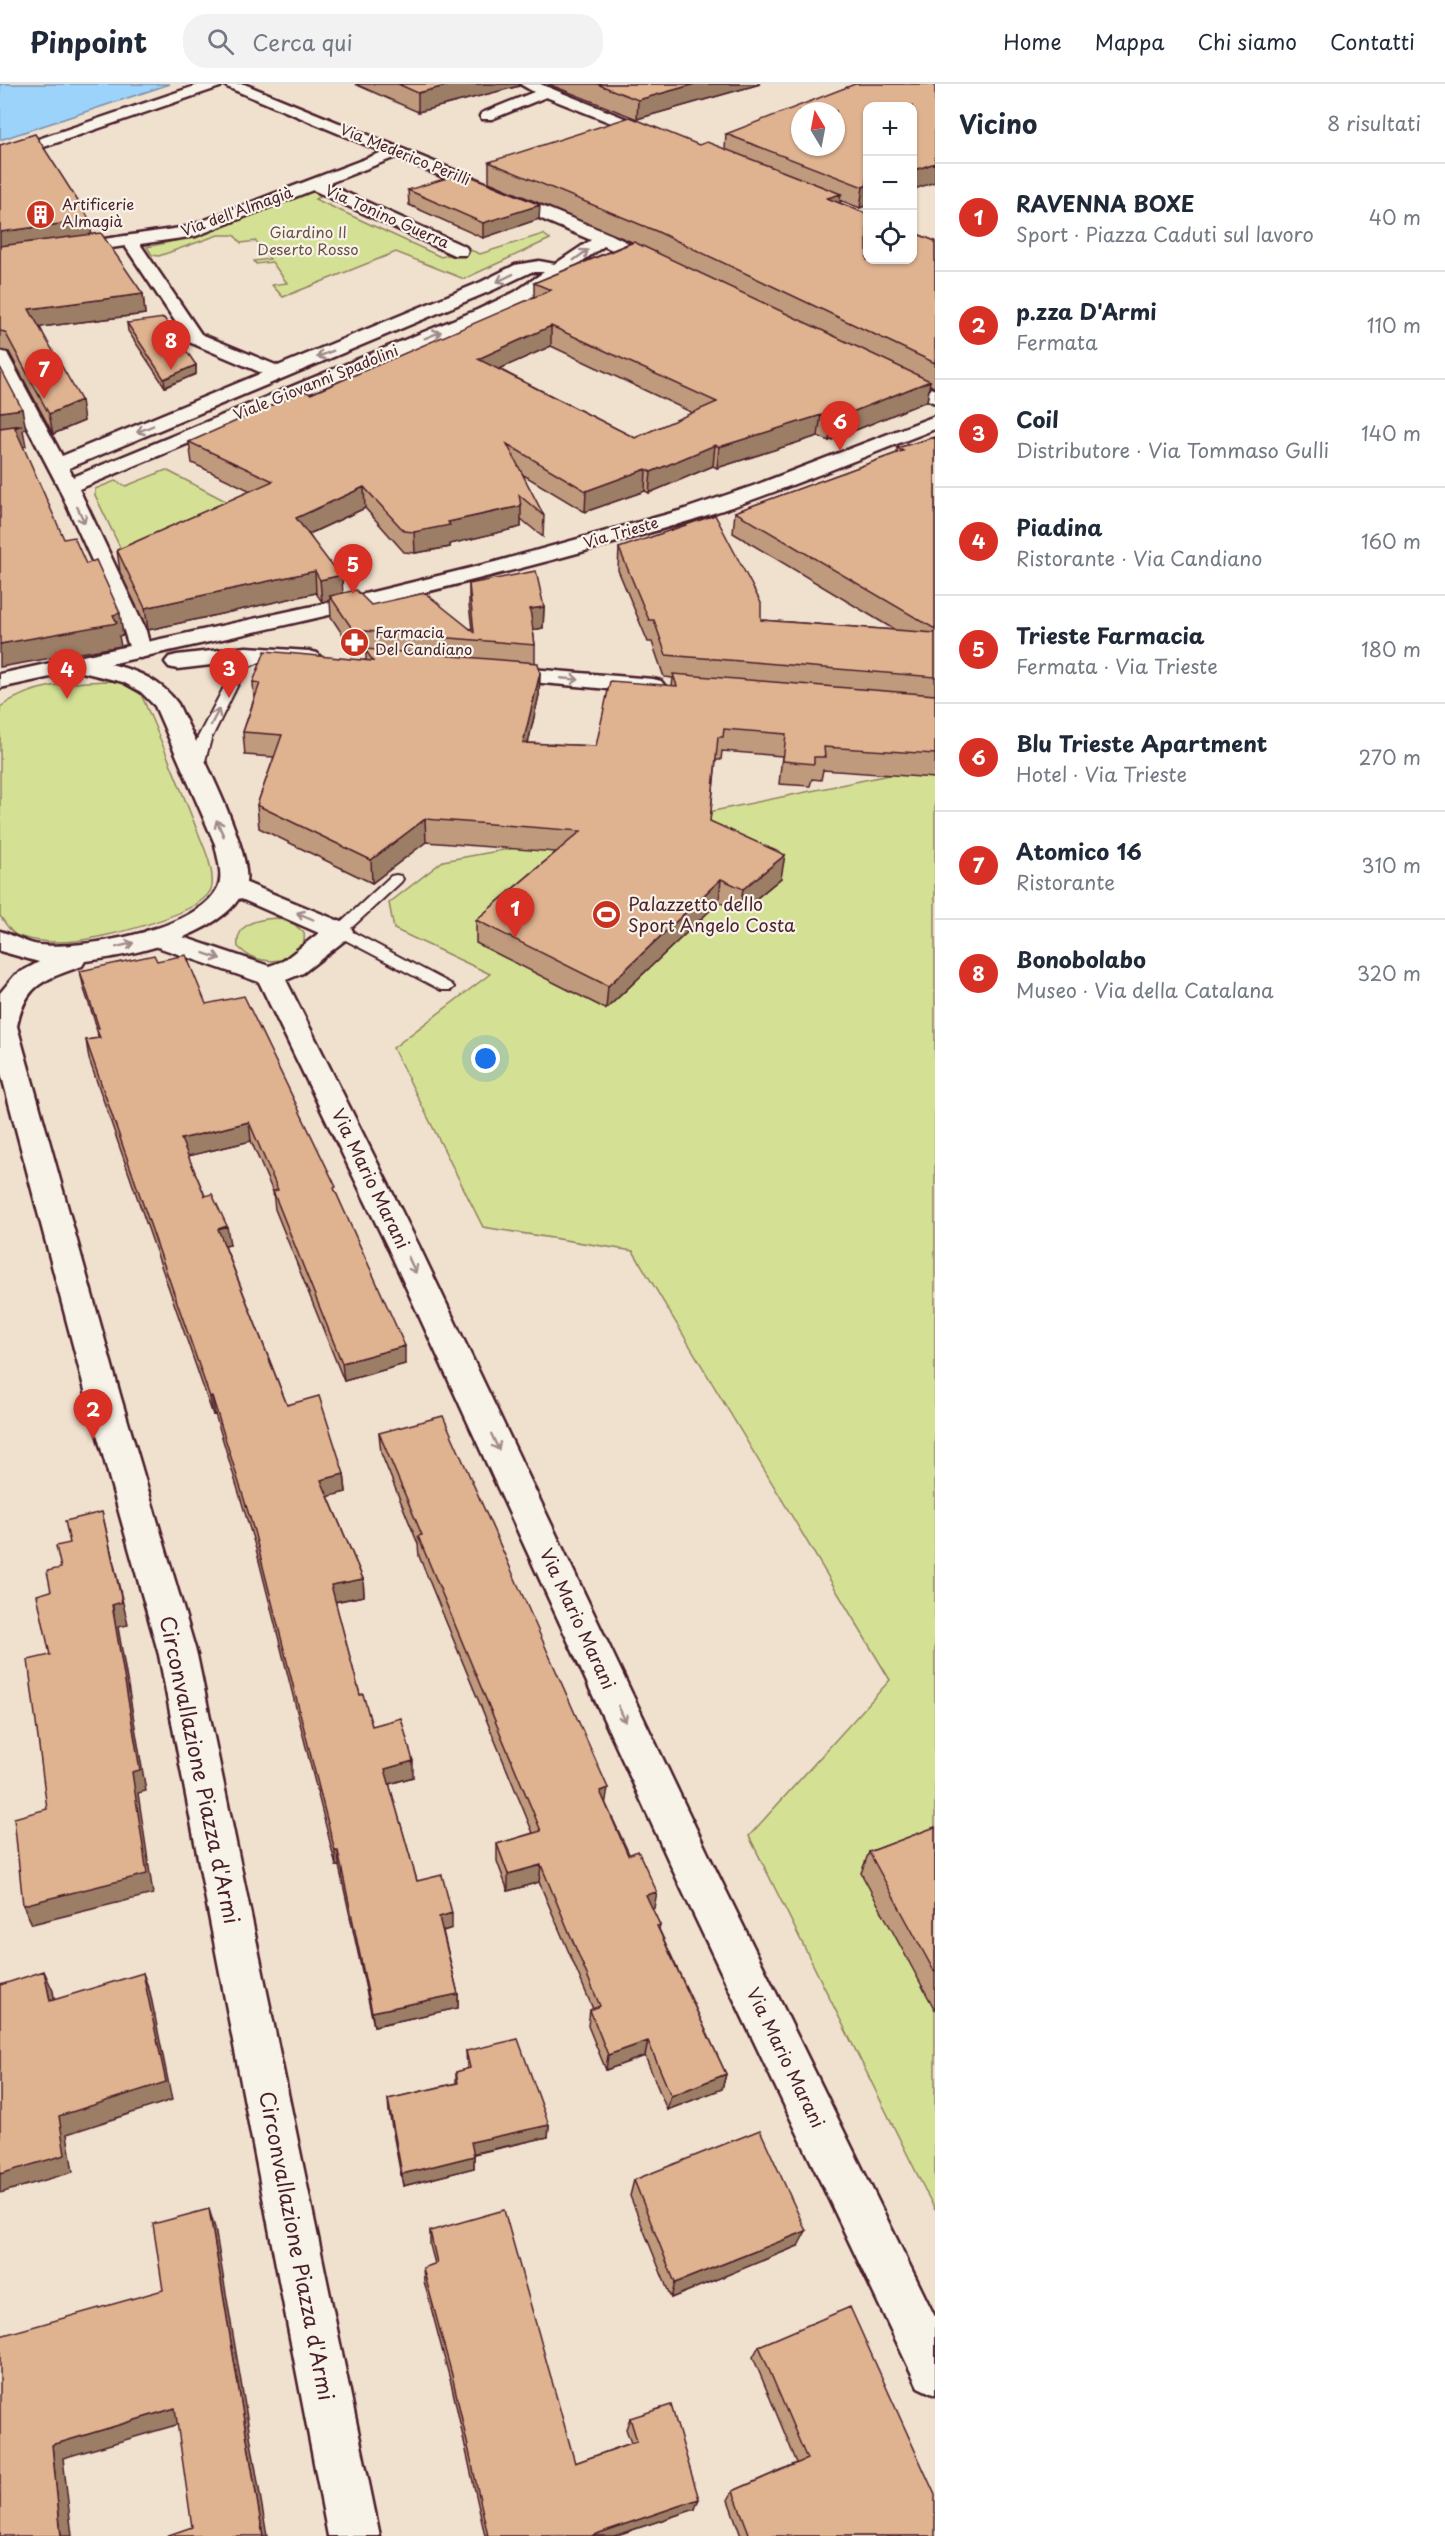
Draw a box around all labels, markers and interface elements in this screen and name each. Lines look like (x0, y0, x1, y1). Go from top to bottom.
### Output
search box (183, 14, 603, 68)
text: Pinpoint (30, 20, 147, 63)
icon: search (204, 25, 237, 58)
text: Cerca qui (252, 25, 353, 58)
text: Home (1003, 25, 1062, 57)
text: Mappa (1095, 25, 1165, 57)
text: Chi siamo (1198, 25, 1297, 57)
text: Contatti (1330, 25, 1415, 57)
north arrow (791, 102, 845, 156)
map controls (863, 102, 917, 264)
button: + (863, 102, 917, 156)
text: Vicino (959, 104, 1037, 143)
text: 8 risultati (1327, 108, 1421, 138)
street label: Via Mederico Perilli (337, 117, 474, 190)
button: − (863, 156, 917, 210)
street label: Via Tonino Guerra (322, 178, 454, 253)
street label: Via dell'Almagià (177, 179, 296, 242)
text: RAVENNA BOXE (1016, 186, 1194, 219)
place label: Artificerie Almagià (62, 192, 134, 232)
building icon: Artificerie Almagià (25, 198, 57, 230)
text: 1 (974, 202, 983, 232)
text: 40 m (1369, 202, 1421, 232)
button: locate (863, 210, 917, 264)
text: Sport · Piazza Caduti sul lavoro (1016, 219, 1314, 249)
park label: Giardino Il Deserto Rosso (257, 220, 359, 260)
one-way arrow (573, 249, 589, 261)
one-way arrow (496, 272, 514, 284)
text: p.zza D'Armi (1016, 294, 1157, 327)
text: 2 (971, 310, 986, 340)
text: 110 m (1367, 310, 1421, 340)
pin: 8 (152, 320, 190, 370)
text: Fermata (1016, 327, 1098, 357)
one-way arrow (423, 329, 441, 340)
street label: Viale Giovanni Spadolini (230, 338, 401, 425)
one-way arrow (316, 349, 335, 360)
pin: 7 (24, 350, 63, 399)
pin: 6 (820, 402, 860, 451)
text: Coil (1016, 402, 1059, 435)
text: 3 (972, 418, 985, 448)
text: 140 m (1361, 418, 1421, 448)
one-way arrow (136, 424, 155, 435)
text: Distributore · Via Tommaso Gulli (1016, 435, 1329, 465)
one-way arrow (76, 506, 88, 524)
street label: Via Trieste (580, 510, 661, 553)
text: Piadina (1016, 510, 1103, 543)
text: 4 (972, 526, 985, 556)
text: 160 m (1361, 526, 1421, 556)
text: Ristorante · Via Candiano (1016, 543, 1262, 573)
pin: 5 (334, 544, 372, 594)
text: Trieste Farmacia (1016, 618, 1205, 651)
place label: Farmacia Del Candiano (375, 620, 472, 660)
pharmacy icon: Farmacia Del Candiano (338, 626, 370, 658)
text: 5 (972, 634, 985, 664)
text: 180 m (1361, 634, 1421, 664)
pin: 3 (210, 648, 248, 698)
pin: 4 (48, 650, 86, 699)
text: Fermata · Via Trieste (1016, 651, 1218, 681)
one-way arrow (559, 674, 579, 685)
one-way arrow (210, 708, 222, 726)
text: Blu Trieste Apartment (1016, 726, 1267, 759)
text: 6 (971, 742, 986, 772)
text: 270 m (1358, 742, 1421, 772)
text: Hotel · Via Trieste (1016, 759, 1187, 789)
one-way arrow (214, 819, 225, 837)
text: Atomico 16 (1016, 834, 1142, 867)
text: 7 (973, 850, 984, 880)
text: 310 m (1361, 850, 1421, 880)
text: Ristorante (1016, 867, 1115, 897)
pin: 1 (496, 888, 534, 938)
place label: Palazzetto dello Sport Angelo Costa (628, 890, 796, 938)
sports icon: Palazzetto dello Sport Angelo Costa (591, 899, 623, 931)
one-way arrow (296, 910, 314, 921)
one-way arrow (115, 939, 134, 951)
text: Bonobolabo (1016, 942, 1146, 975)
one-way arrow (202, 951, 221, 962)
text: 8 (972, 958, 985, 988)
text: 320 m (1357, 958, 1421, 988)
text: Museo · Via della Catalana (1016, 975, 1274, 1005)
your location (471, 1044, 500, 1073)
street label: Via Mario Marani (326, 1104, 417, 1253)
one-way arrow (407, 1256, 419, 1274)
pin: 2 (74, 1390, 112, 1439)
one-way arrow (489, 1433, 501, 1451)
street label: Via Mario Marani (534, 1543, 623, 1693)
street label: Circonvallazione Piazza d'Armi (153, 1612, 249, 1927)
one-way arrow (616, 1705, 628, 1723)
street label: Via Mario Marani (741, 1983, 832, 2132)
street label: Circonvallazione Piazza d'Armi (252, 2088, 344, 2403)

